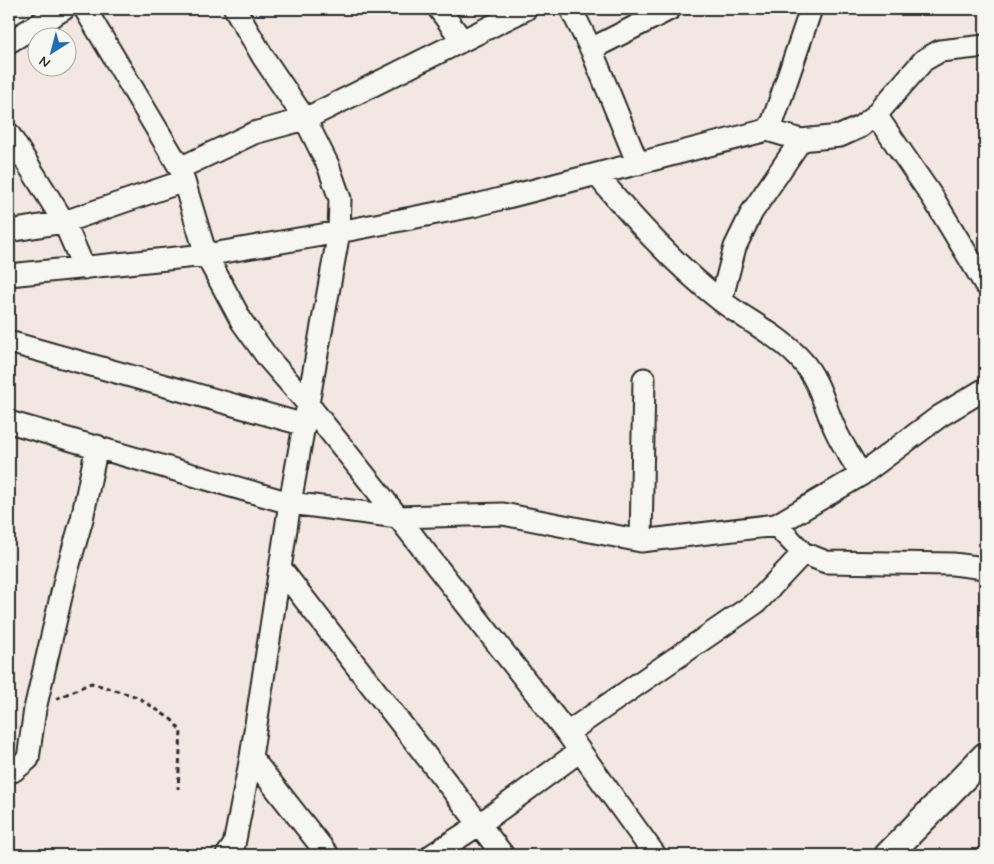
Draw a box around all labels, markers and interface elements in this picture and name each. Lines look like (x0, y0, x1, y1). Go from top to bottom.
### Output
north arrow (28, 28, 78, 78)
text: N (36, 52, 54, 72)

